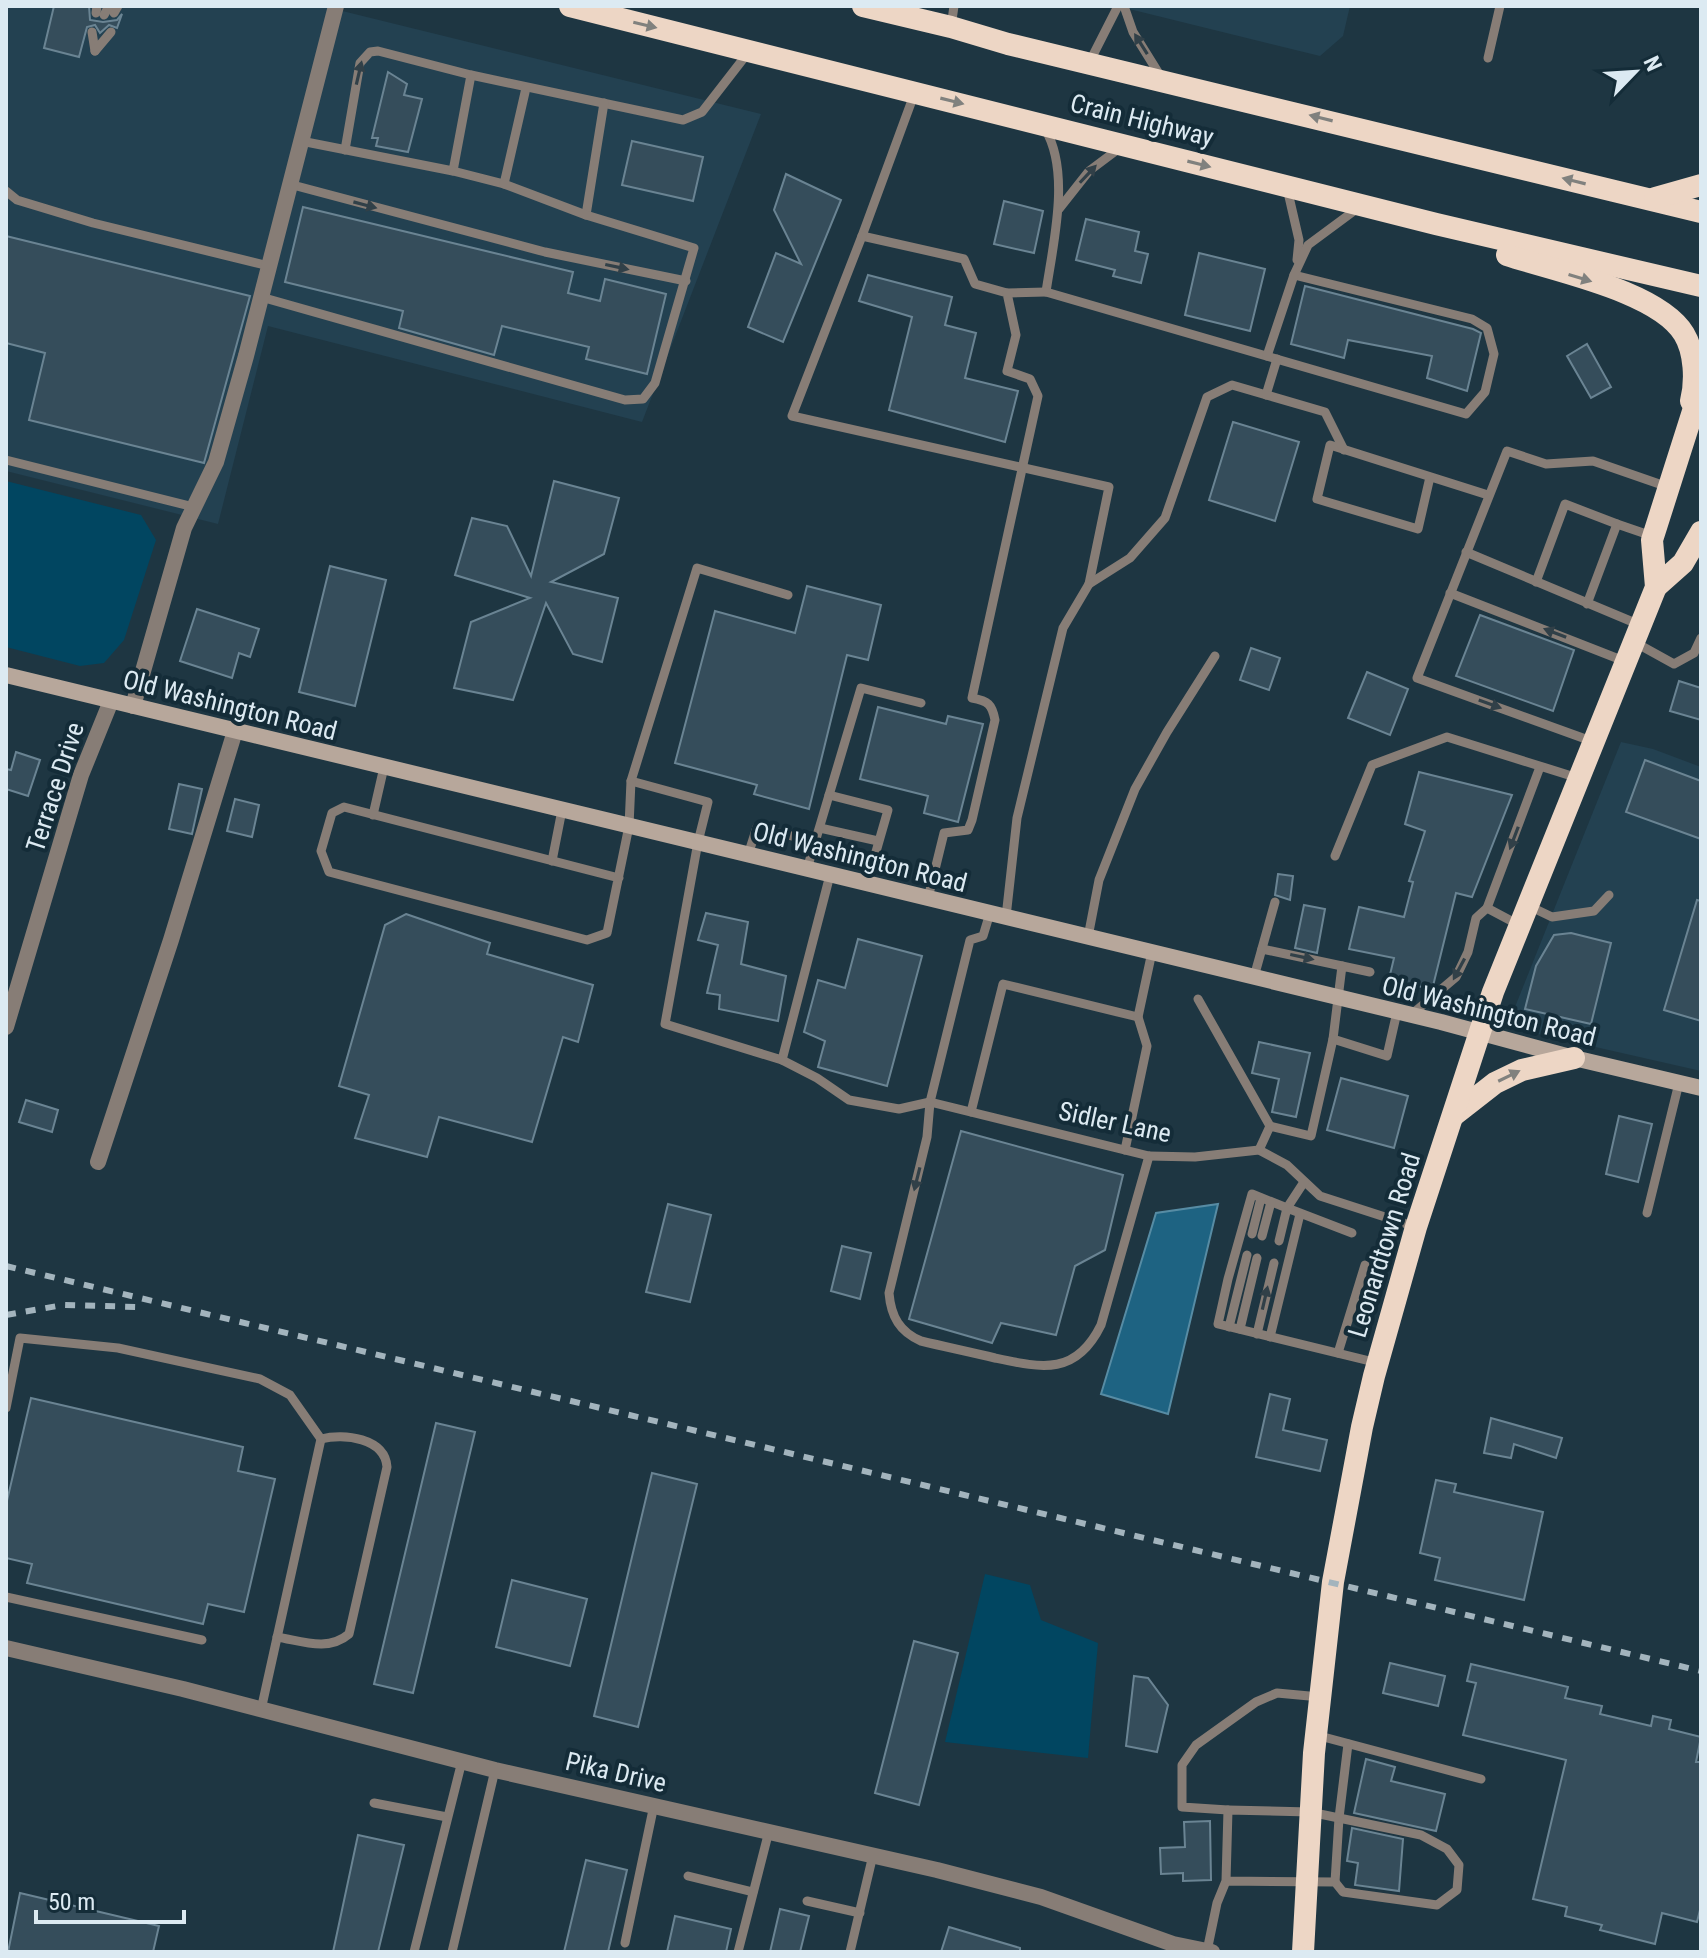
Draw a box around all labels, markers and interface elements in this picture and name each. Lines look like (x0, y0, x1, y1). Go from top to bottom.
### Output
one-way arrow (633, 19, 658, 32)
north arrow (1595, 32, 1675, 112)
one-way arrow (1134, 33, 1148, 55)
text: N (1638, 52, 1667, 75)
one-way arrow (353, 61, 366, 86)
street label: Crain Highway (1067, 88, 1217, 152)
one-way arrow (940, 95, 965, 108)
one-way arrow (1309, 112, 1334, 124)
one-way arrow (1187, 158, 1212, 170)
one-way arrow (1079, 165, 1097, 184)
one-way arrow (1561, 174, 1586, 186)
one-way arrow (352, 199, 377, 211)
one-way arrow (605, 261, 630, 274)
one-way arrow (1568, 272, 1592, 285)
one-way arrow (1543, 626, 1567, 639)
street label: Old Washington Road (120, 664, 340, 746)
one-way arrow (1478, 699, 1502, 711)
street label: Terrace Drive (20, 719, 90, 855)
street label: Old Washington Road (750, 816, 970, 898)
one-way arrow (1507, 826, 1519, 850)
one-way arrow (1290, 951, 1315, 964)
one-way arrow (1453, 957, 1466, 980)
street label: Old Washington Road (1379, 970, 1599, 1052)
one-way arrow (1498, 1070, 1521, 1083)
street label: Sidler Lane (1056, 1095, 1174, 1149)
street label: Leonardtown Road (1342, 1149, 1426, 1341)
one-way arrow (910, 1167, 923, 1192)
one-way arrow (1260, 1286, 1272, 1311)
street label: Pika Drive (563, 1746, 669, 1798)
scale bar (36, 1874, 184, 1924)
text: 50 m (48, 1888, 95, 1916)

